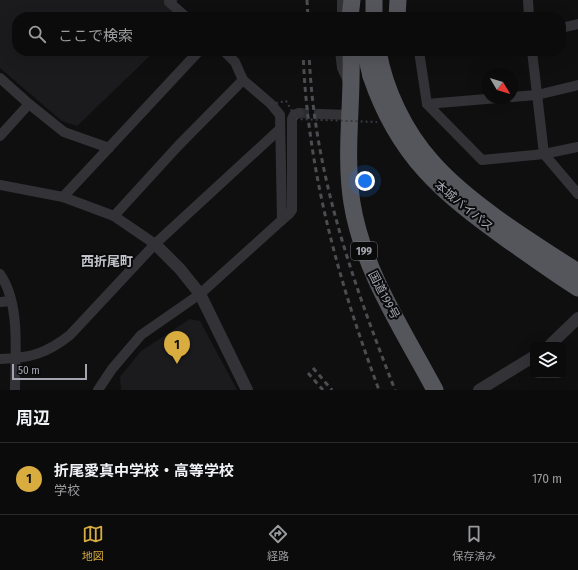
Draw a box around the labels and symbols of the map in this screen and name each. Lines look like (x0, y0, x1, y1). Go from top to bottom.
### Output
north arrow (482, 68, 518, 104)
your location (355, 171, 375, 191)
street label: 本城バイパス (432, 178, 496, 234)
road number: 199 (351, 242, 377, 260)
district label: 西折尾町 (81, 254, 133, 269)
street label: 国道199号 (366, 269, 402, 321)
pin: 1 (164, 331, 190, 364)
scale bar (12, 362, 87, 381)

